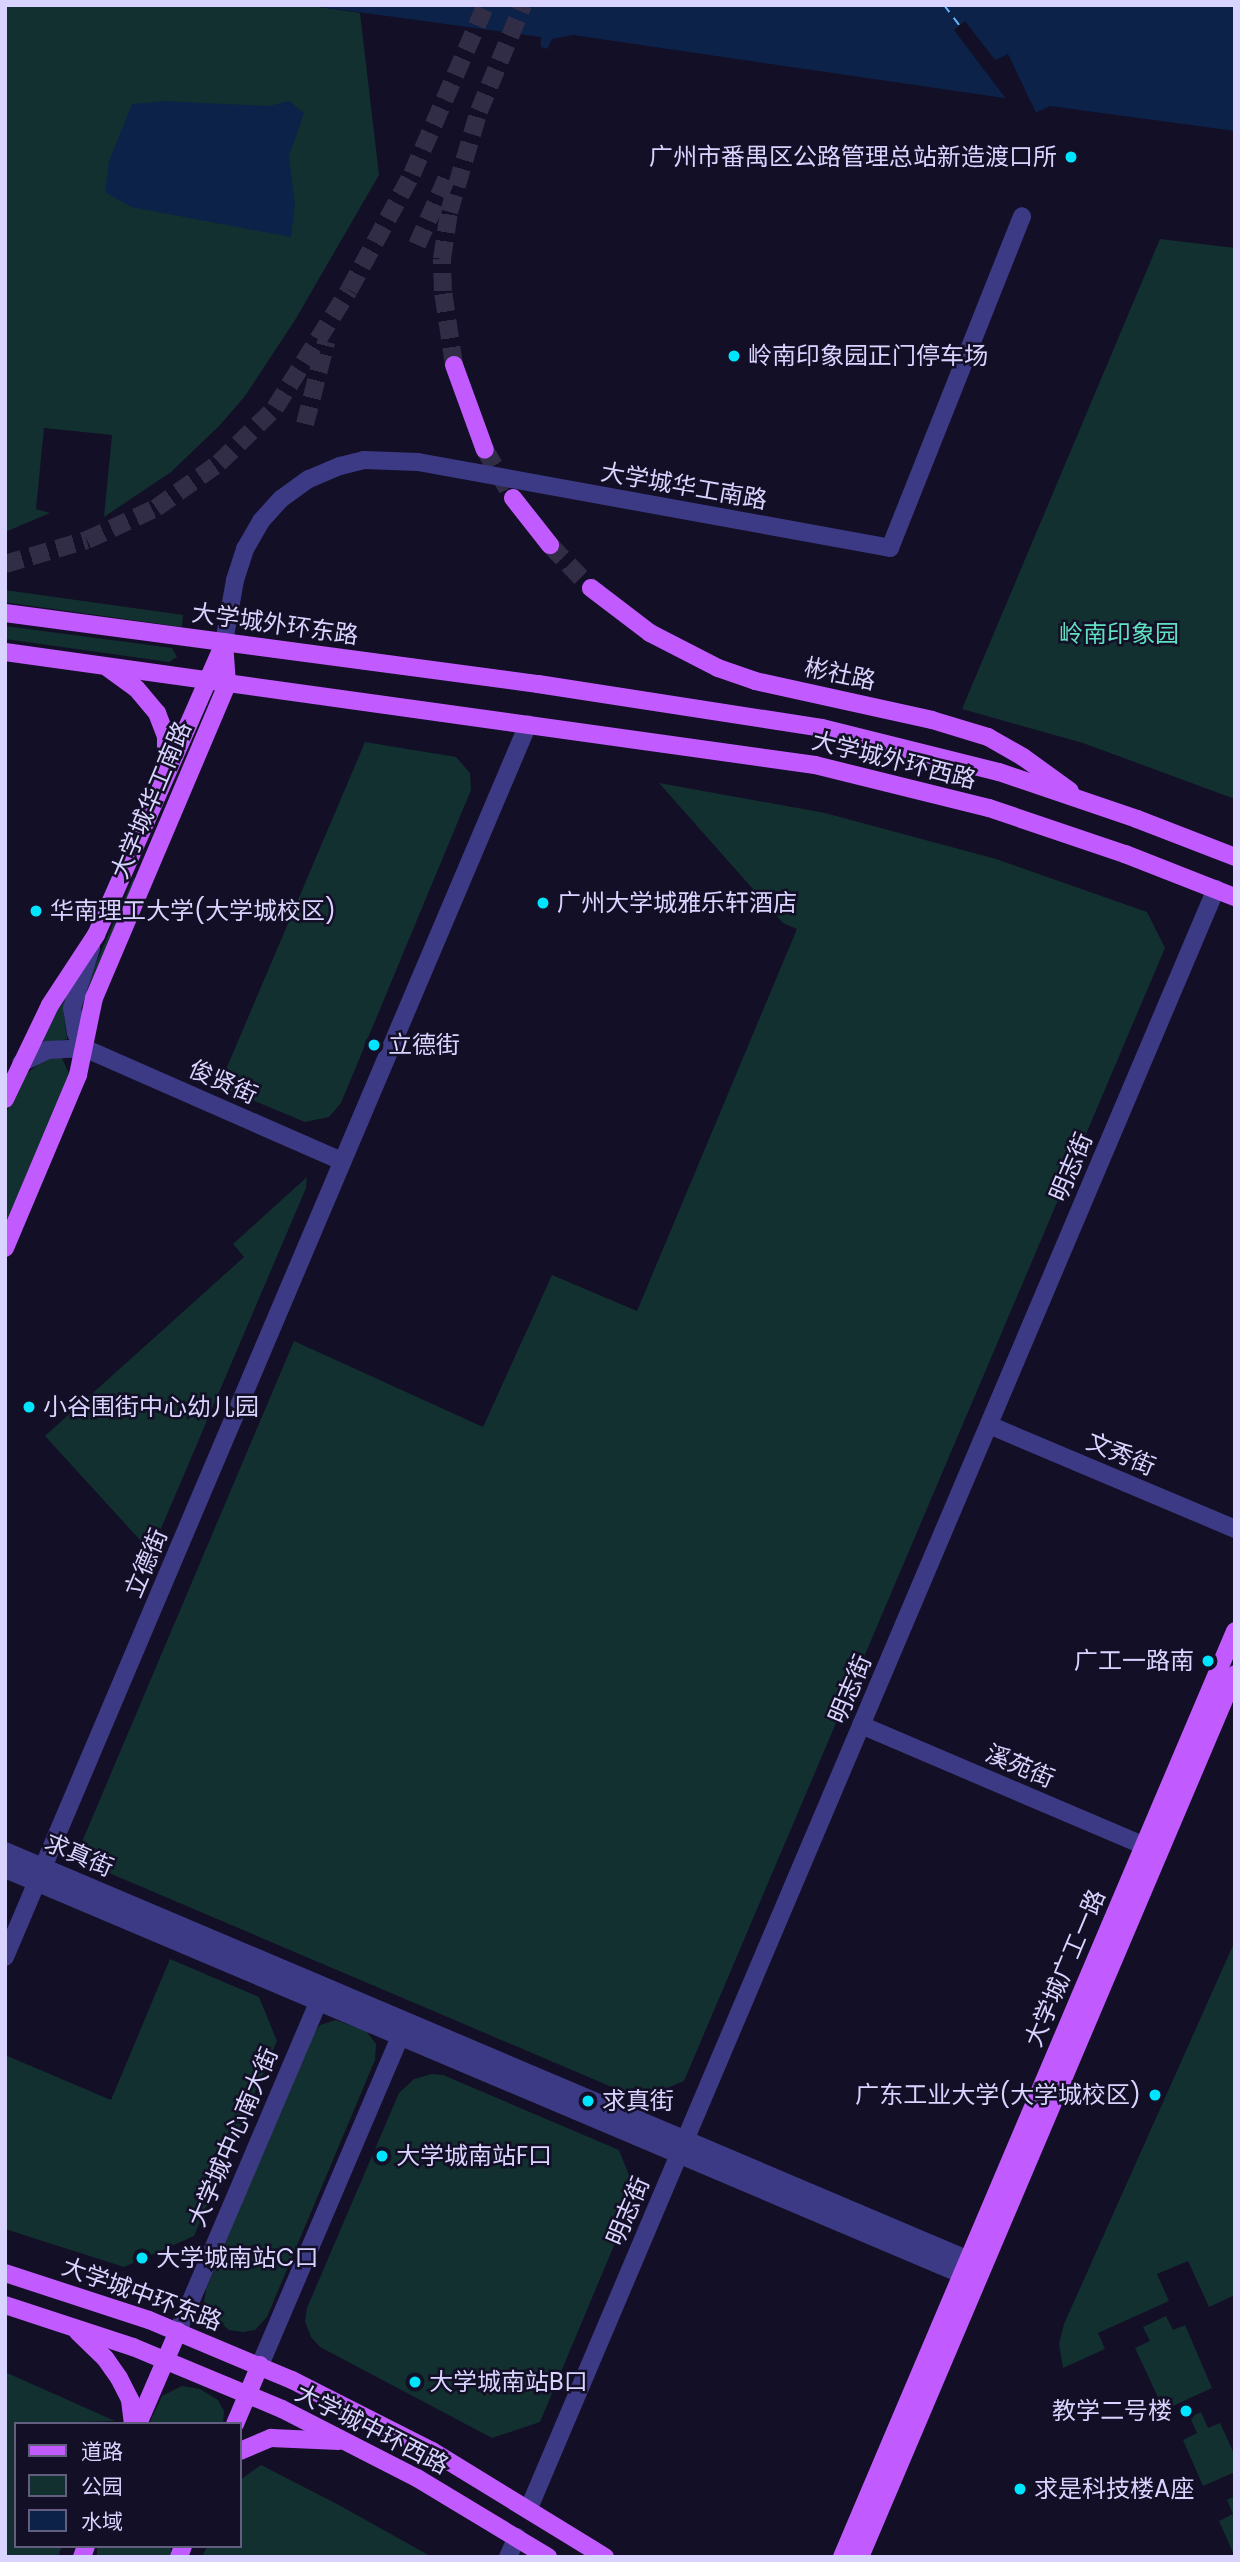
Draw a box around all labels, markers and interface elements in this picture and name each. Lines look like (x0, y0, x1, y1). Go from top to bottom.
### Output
place label: 广州市番禺区公路管理总站新造渡口所 (649, 143, 1057, 171)
marker: 广州市番禺区公路管理总站新造渡口所 (1063, 149, 1079, 165)
place label: 岭南印象园正门停车场 (748, 342, 988, 370)
marker: 岭南印象园正门停车场 (726, 348, 742, 364)
street label: 大学城华工南路 (599, 457, 769, 515)
street label: 大学城外环东路 (190, 598, 360, 650)
park label: 岭南印象园 (1059, 620, 1179, 648)
street label: 彬社路 (802, 652, 878, 696)
street label: 大学城华工南路 (105, 717, 197, 883)
street label: 大学城外环西路 (809, 726, 979, 794)
place label: 广州大学城雅乐轩酒店 (557, 889, 797, 917)
marker: 广州大学城雅乐轩酒店 (535, 895, 551, 911)
place label: 华南理工大学(大学城校区) (50, 897, 336, 925)
marker: 华南理工大学(大学城校区) (28, 903, 44, 919)
place label: 立德街 (388, 1031, 460, 1059)
marker: 立德街 (366, 1037, 382, 1053)
street label: 俊贤街 (184, 1054, 262, 1110)
street label: 明志街 (1044, 1128, 1098, 1206)
place label: 小谷围街中心幼儿园 (43, 1393, 259, 1421)
marker: 小谷围街中心幼儿园 (21, 1399, 37, 1415)
street label: 文秀街 (1082, 1427, 1160, 1481)
street label: 立德街 (119, 1524, 173, 1602)
place label: 广工一路南 (1074, 1647, 1194, 1675)
street label: 明志街 (823, 1650, 877, 1728)
marker: 广工一路南 (1200, 1653, 1216, 1669)
street label: 溪苑街 (981, 1739, 1059, 1793)
street label: 求真街 (40, 1828, 118, 1882)
street label: 大学城广工一路 (1019, 1885, 1111, 2051)
street label: 大学城中心南大街 (182, 2043, 284, 2231)
place label: 广东工业大学(大学城校区) (855, 2081, 1141, 2109)
place label: 求真街 (602, 2087, 674, 2115)
marker: 广东工业大学(大学城校区) (1147, 2087, 1163, 2103)
marker: 求真街 (580, 2093, 596, 2109)
place label: 大学城南站F口 (396, 2142, 552, 2170)
marker: 大学城南站F口 (374, 2148, 390, 2164)
street label: 明志街 (601, 2172, 655, 2250)
place label: 大学城南站C口 (156, 2244, 319, 2272)
marker: 大学城南站C口 (134, 2250, 150, 2266)
street label: 大学城中环东路 (58, 2252, 226, 2336)
place label: 大学城南站B口 (429, 2368, 588, 2396)
marker: 大学城南站B口 (407, 2374, 423, 2390)
street label: 大学城中环西路 (291, 2378, 453, 2480)
place label: 教学二号楼 (1052, 2397, 1172, 2425)
marker: 教学二号楼 (1178, 2403, 1194, 2419)
legend (14, 2422, 242, 2548)
text: 道路 (81, 2437, 123, 2466)
text: 公园 (81, 2472, 123, 2501)
place label: 求是科技楼A座 (1034, 2475, 1194, 2503)
marker: 求是科技楼A座 (1012, 2481, 1028, 2497)
text: 水域 (81, 2507, 123, 2536)

